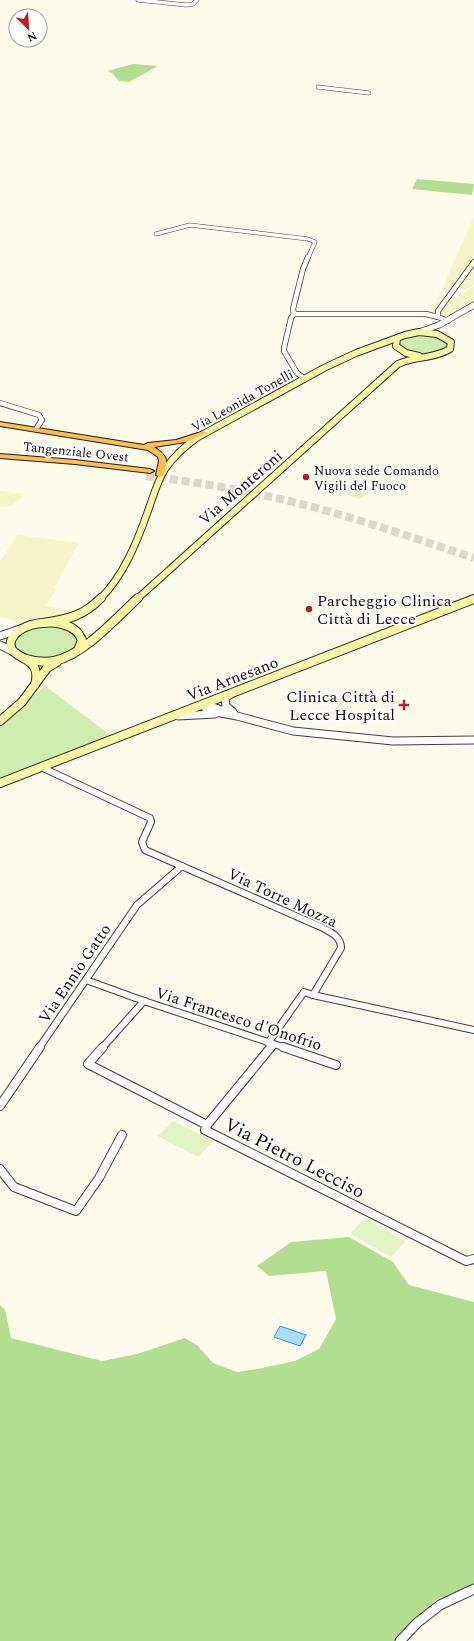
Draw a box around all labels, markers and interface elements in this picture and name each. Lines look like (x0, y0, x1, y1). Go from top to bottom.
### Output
north arrow (8, 8, 48, 48)
text: N (24, 27, 40, 46)
street label: Via Leonida Tonelli (188, 364, 297, 437)
street label: Tangenziale Ovest (22, 436, 130, 468)
street label: Via Monteroni (193, 444, 288, 531)
place label: Nuova sede Comando Vigili del Fuoco (314, 461, 439, 496)
marker: Nuova sede Comando Vigili del Fuoco (301, 472, 311, 482)
place label: Parcheggio Clinica Città di Lecce (317, 589, 452, 631)
marker: Parcheggio Clinica Città di Lecce (304, 604, 314, 614)
street label: Via Arnesano (183, 650, 282, 707)
place label: Clinica Città di Lecce Hospital (286, 685, 395, 727)
marker: Clinica Città di Lecce Hospital (398, 699, 410, 711)
street label: Via Torre Mozza (224, 862, 342, 934)
street label: Via Ennio Gatto (33, 919, 117, 1028)
street label: Via Francesco d'Onofrio (152, 981, 325, 1057)
street label: Via Pietro Lecciso (219, 1110, 370, 1206)

